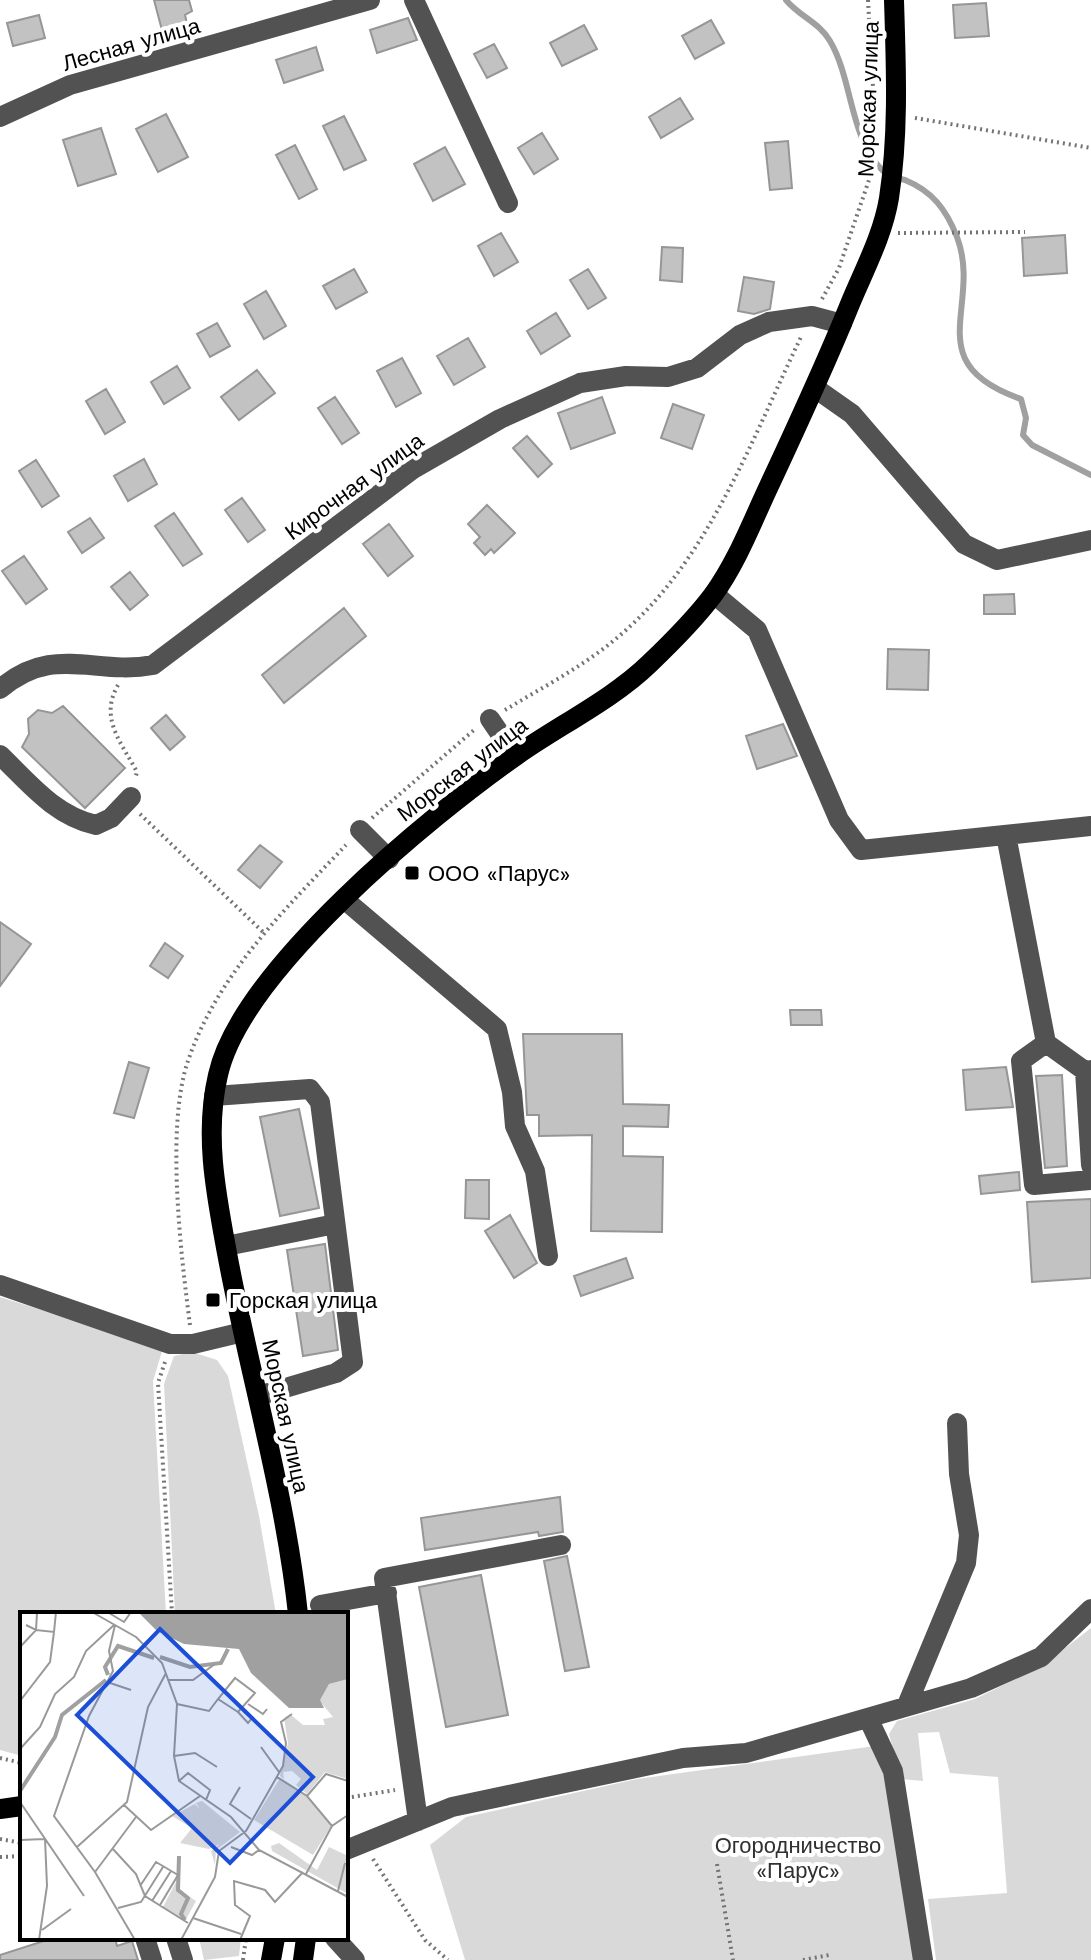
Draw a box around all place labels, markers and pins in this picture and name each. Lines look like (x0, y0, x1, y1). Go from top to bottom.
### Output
place label: ООО «Парус» (428, 861, 570, 886)
marker: ООО «Парус» (403, 864, 421, 882)
place label: Горская улица (229, 1288, 378, 1313)
marker: Горская улица (204, 1291, 222, 1309)

